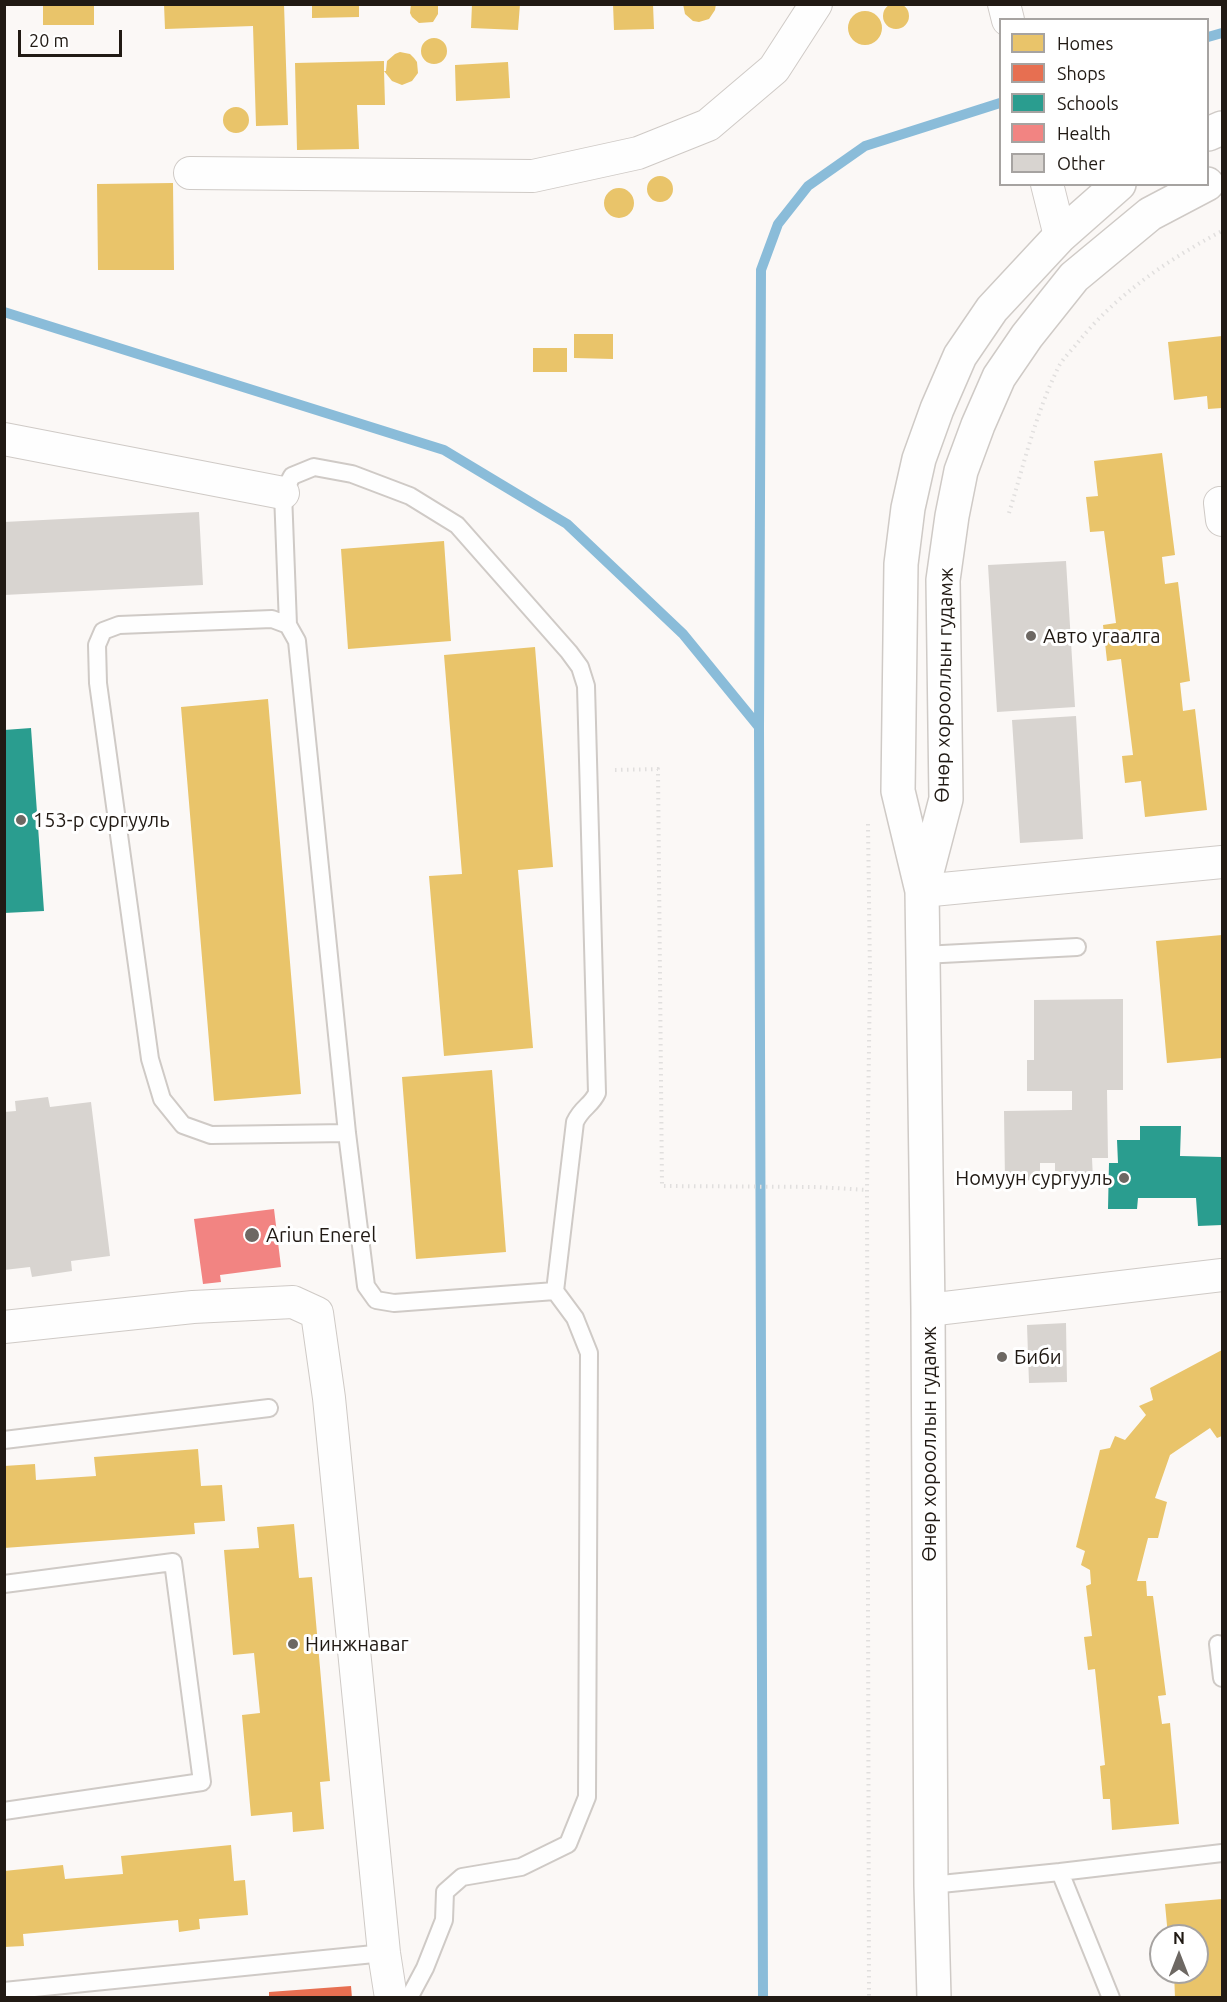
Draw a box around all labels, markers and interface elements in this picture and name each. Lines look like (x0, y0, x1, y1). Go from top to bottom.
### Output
scale bar (21, 18, 124, 56)
legend (999, 18, 1209, 186)
text: 20 m (29, 30, 69, 50)
text: Homes (1057, 33, 1113, 53)
text: Shops (1057, 63, 1106, 83)
text: Schools (1057, 93, 1119, 113)
text: Health (1057, 123, 1111, 143)
text: Other (1057, 153, 1105, 173)
street label: Өнөр хорооллын гудамж (930, 567, 958, 803)
place label: Авто угаалга (1043, 624, 1160, 648)
marker: Авто угаалга (1024, 629, 1038, 643)
place label: 153-р сургууль (33, 808, 170, 832)
marker: 153-р сургууль (14, 813, 28, 827)
place label: Номуун сургууль (955, 1166, 1112, 1190)
marker: Номуун сургууль (1117, 1171, 1131, 1185)
place label: Ariun Enerel (266, 1223, 376, 1247)
marker: Ariun Enerel (243, 1226, 261, 1244)
street label: Өнөр хорооллын гудамж (917, 1326, 941, 1562)
place label: Биби (1014, 1345, 1062, 1369)
marker: Биби (995, 1350, 1009, 1364)
place label: Нинжнаваг (305, 1632, 409, 1656)
marker: Нинжнаваг (286, 1637, 300, 1651)
north arrow (1149, 1924, 1209, 1984)
text: N (1173, 1929, 1185, 1947)

